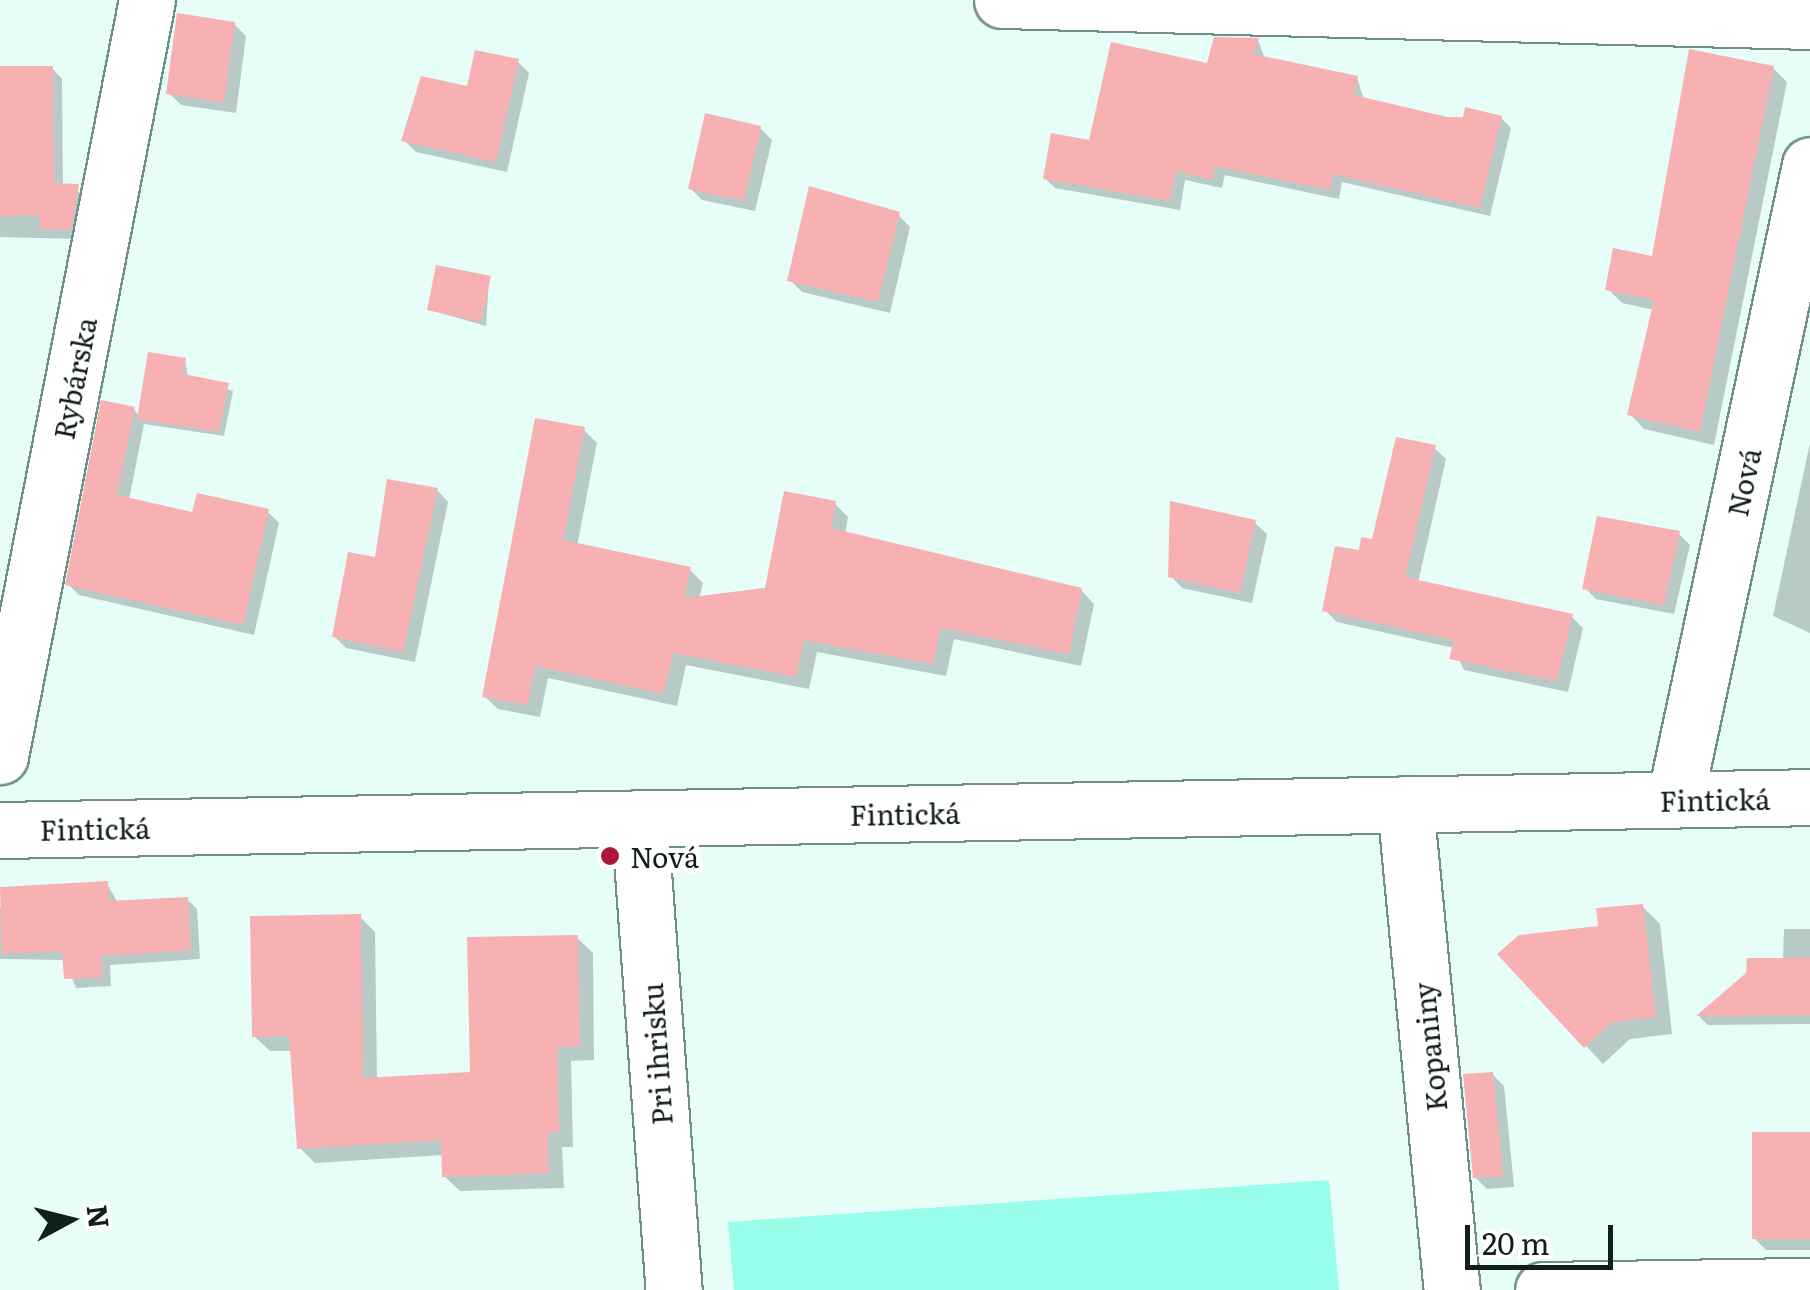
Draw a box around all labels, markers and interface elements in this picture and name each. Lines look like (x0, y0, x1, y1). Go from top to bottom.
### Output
street label: Rybárska (46, 314, 102, 442)
street label: Nová (1719, 445, 1767, 519)
street label: Fintická (1659, 781, 1771, 817)
street label: Fintická (849, 795, 961, 831)
street label: Fintická (39, 810, 151, 846)
place label: Nová (630, 839, 699, 873)
marker: Nová (599, 845, 621, 867)
street label: Kopaniny (1406, 981, 1452, 1113)
street label: Pri ihrisku (634, 982, 678, 1126)
north arrow (20, 1170, 120, 1270)
text: N (78, 1202, 122, 1231)
scale bar (1470, 1205, 1618, 1267)
text: 20 m (1482, 1220, 1550, 1264)

